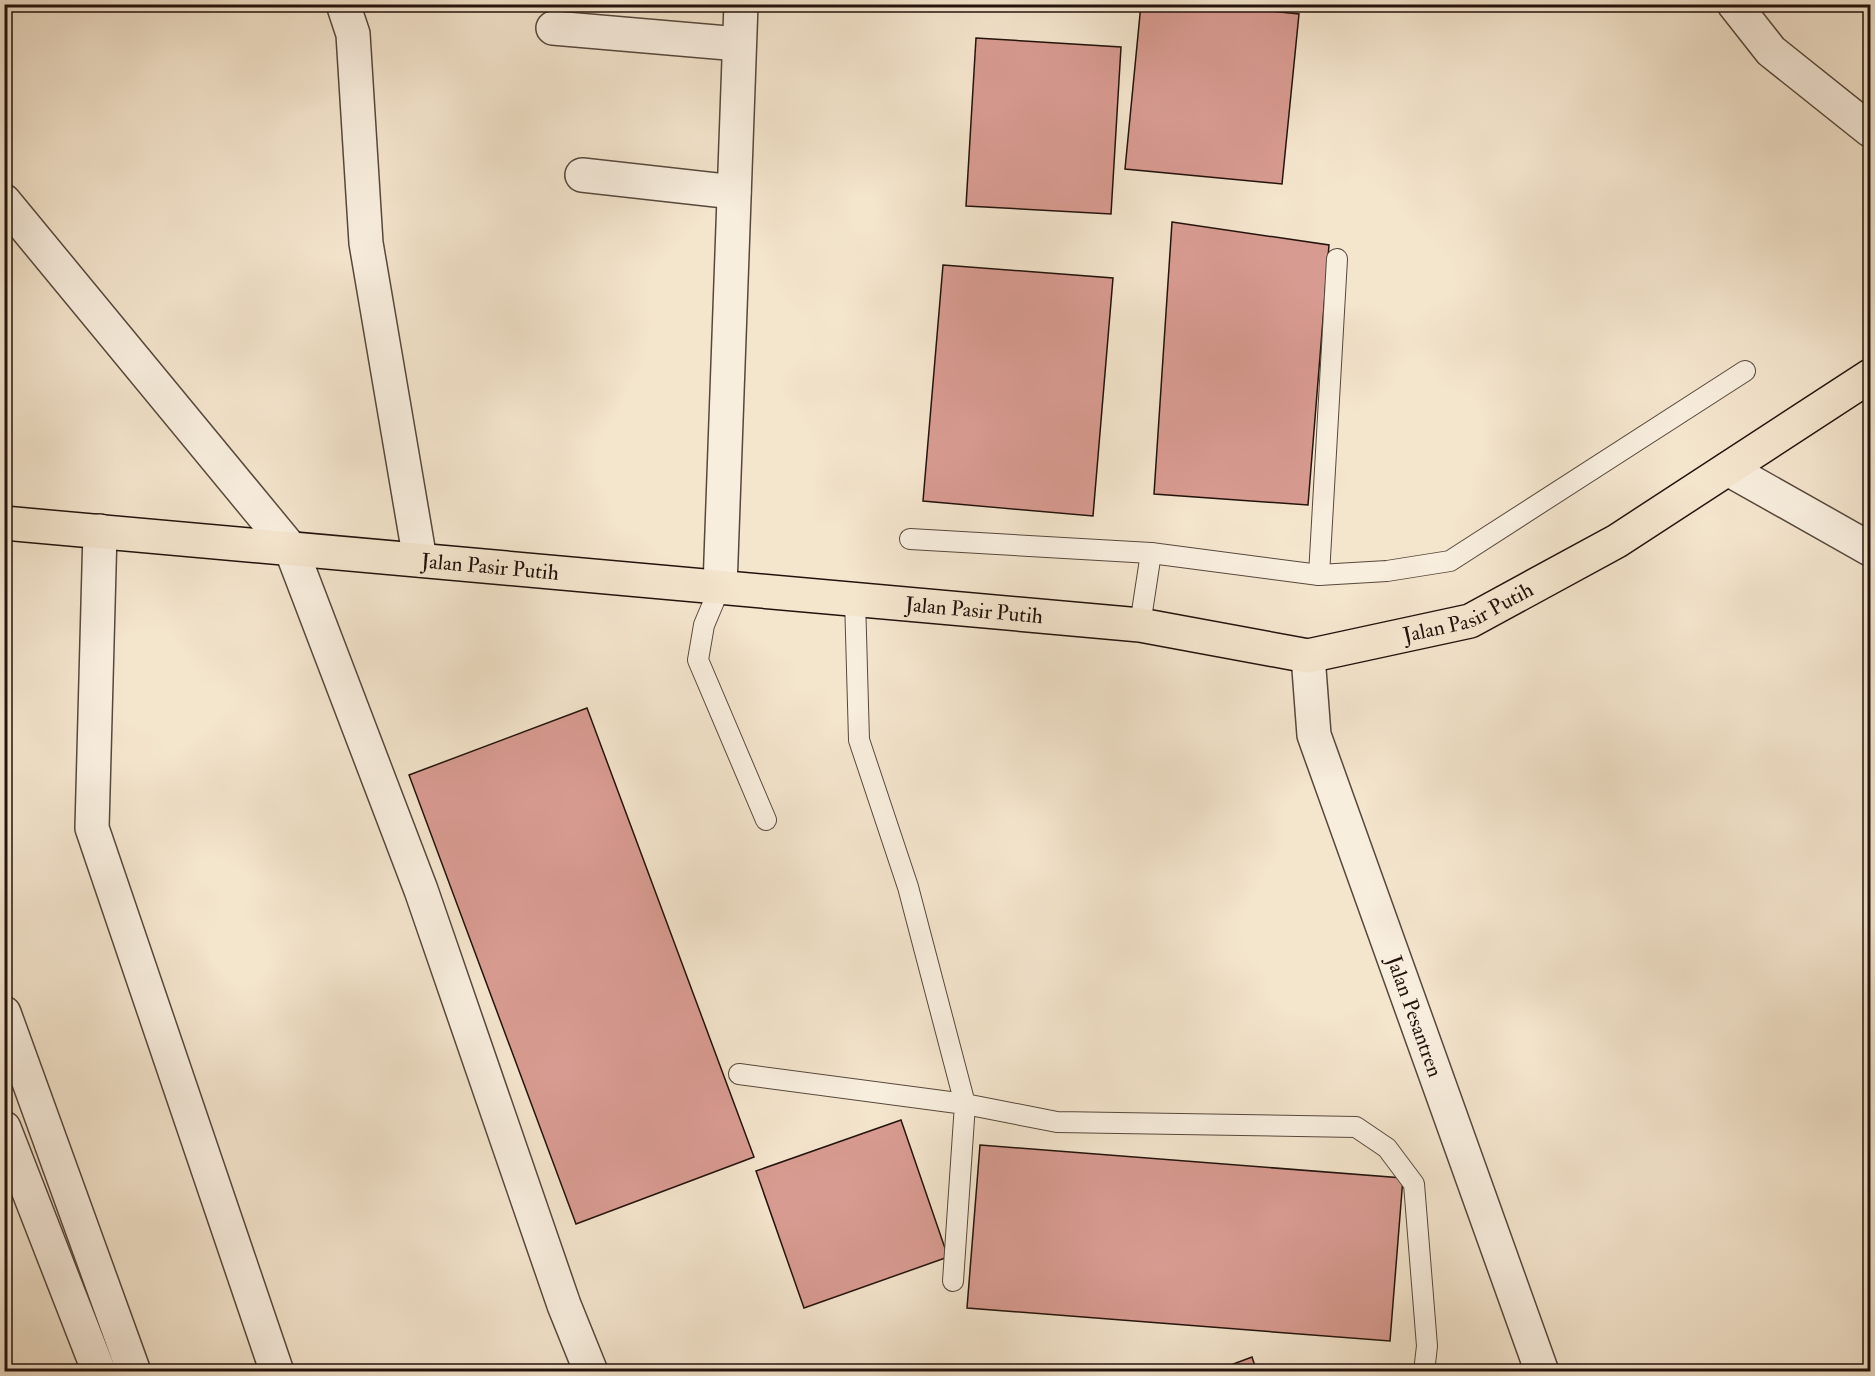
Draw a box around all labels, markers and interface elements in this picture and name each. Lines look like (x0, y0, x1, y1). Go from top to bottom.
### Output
street label: Jalan Pasir Putih (419, 547, 560, 586)
street label: Jalan Pasir Putih (1400, 576, 1538, 649)
street label: Jalan Pasir Putih (903, 590, 1044, 630)
street label: Jalan Pesantren (1380, 951, 1449, 1081)

